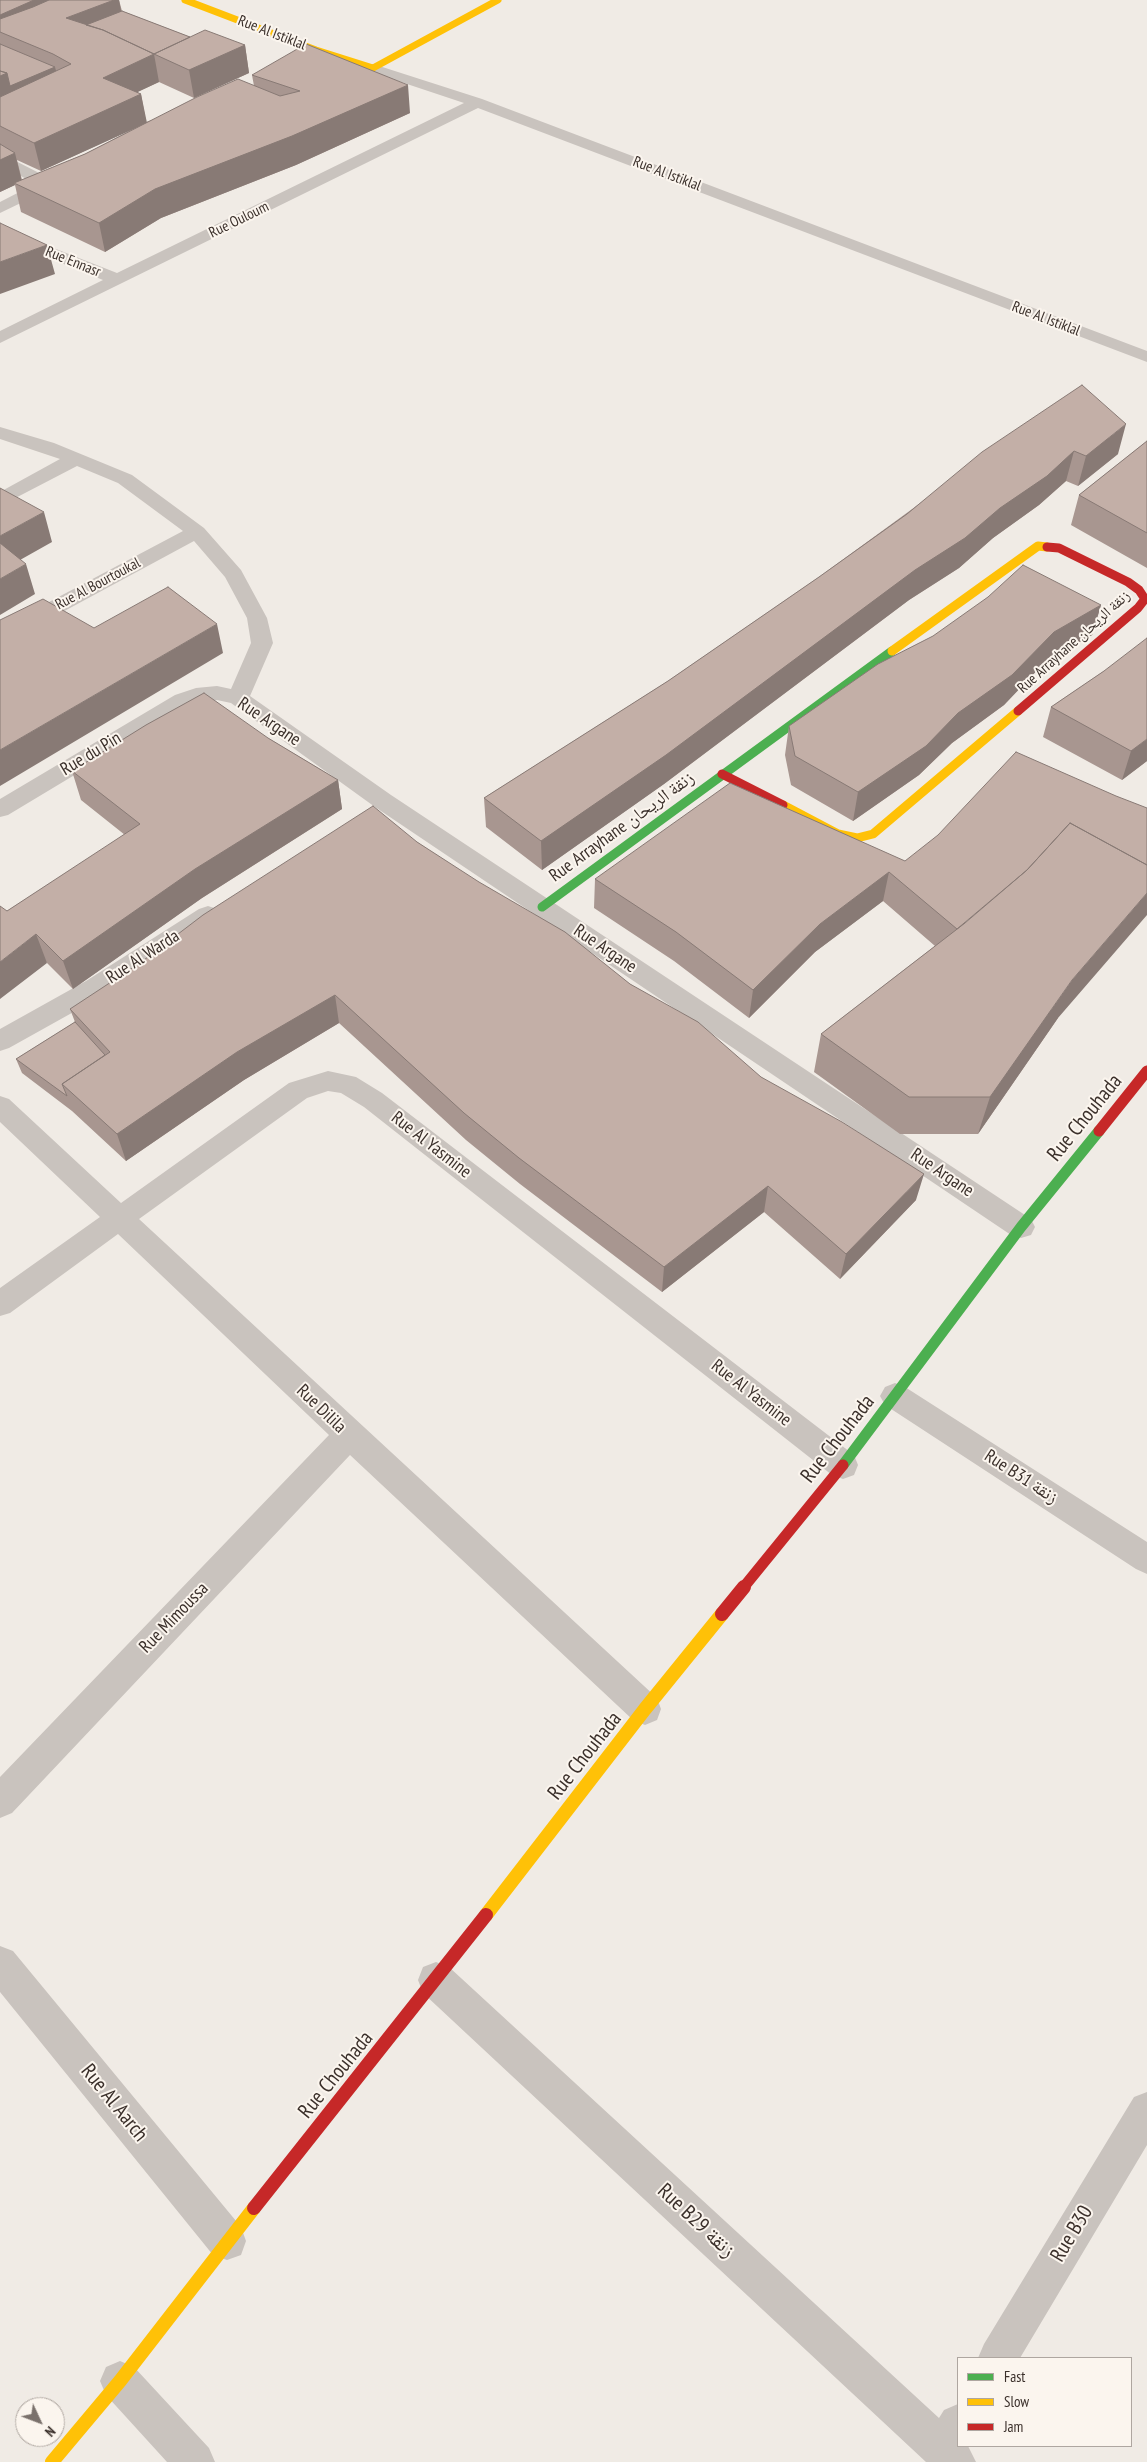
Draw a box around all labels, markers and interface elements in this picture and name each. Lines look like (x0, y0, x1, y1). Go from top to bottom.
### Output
street label: Rue Al Istiklal (235, 12, 309, 54)
street label: Rue Al Istiklal (630, 153, 704, 195)
street label: Rue Ouloum (206, 198, 272, 242)
street label: Rue Ennasr (43, 243, 103, 281)
street label: Rue Al Istiklal (1009, 298, 1083, 340)
street label: Rue Al Bourtoukal (52, 554, 144, 614)
street label: Rue Arrayhane زنقة الريحان (1014, 587, 1134, 697)
street label: Rue Argane (233, 693, 305, 751)
street label: Rue du Pin (57, 727, 125, 781)
street label: Rue Arrayhane زنقة الريحان (545, 767, 699, 887)
street label: Rue Argane (569, 920, 641, 978)
street label: Rue Al Warda (102, 925, 184, 989)
street label: Rue Chouhada (1042, 1069, 1128, 1167)
street label: Rue Al Yasmine (387, 1107, 475, 1183)
street label: Rue Argane (906, 1144, 978, 1202)
street label: Rue Al Yasmine (707, 1355, 795, 1431)
street label: Rue Dilila (292, 1380, 350, 1438)
street label: Rue Chouhada (796, 1390, 880, 1488)
street label: Rue B31 زنقة (980, 1445, 1062, 1509)
street label: Rue Mimoussa (135, 1578, 213, 1658)
street label: Rue Chouhada (543, 1707, 627, 1805)
street label: Rue Chouhada (293, 2026, 379, 2124)
street label: Rue Al Aarch (75, 2059, 153, 2147)
street label: Rue B29 زنقة (652, 2179, 740, 2263)
street label: Rue B30 (1045, 2201, 1099, 2267)
legend (957, 2357, 1132, 2447)
text: Fast (1004, 2367, 1025, 2386)
text: Slow (1004, 2392, 1029, 2411)
north arrow (15, 2397, 65, 2447)
text: Jam (1004, 2417, 1023, 2436)
text: N (41, 2423, 59, 2440)

